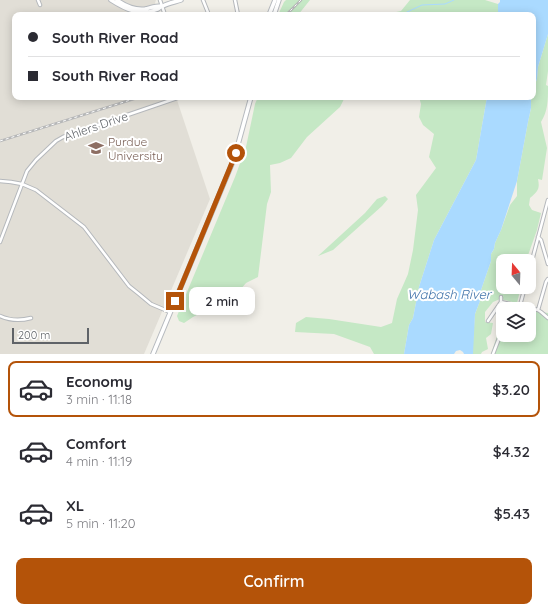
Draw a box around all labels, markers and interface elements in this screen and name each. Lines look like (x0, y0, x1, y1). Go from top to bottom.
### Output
text: South River Road (52, 28, 178, 47)
text: South River Road (52, 66, 178, 85)
street label: Ahlers Drive (62, 108, 130, 144)
place label: Purdue University (108, 134, 163, 163)
school or university icon: Purdue University (87, 139, 105, 157)
route start (227, 144, 245, 162)
north arrow (496, 254, 536, 294)
map controls (496, 254, 536, 342)
water label: Wabash River (407, 286, 493, 302)
callout: 2 min (189, 287, 255, 315)
route end (166, 292, 184, 310)
text: 2 min (205, 293, 239, 309)
button: layers (496, 302, 536, 342)
scale bar (12, 326, 89, 345)
text: 200 m (18, 328, 50, 342)
icon: car (18, 371, 54, 407)
text: Economy (66, 372, 133, 391)
text: $3.20 (492, 380, 530, 399)
text: 3 min · 11:18 (66, 391, 132, 407)
icon: car (18, 433, 54, 469)
text: Comfort (66, 434, 127, 453)
text: $4.32 (493, 442, 530, 461)
text: 4 min · 11:19 (66, 453, 132, 469)
icon: car (18, 495, 54, 531)
text: XL (66, 496, 84, 515)
text: $5.43 (494, 504, 530, 523)
text: 5 min · 11:20 (66, 515, 135, 531)
button: Confirm (16, 558, 532, 604)

